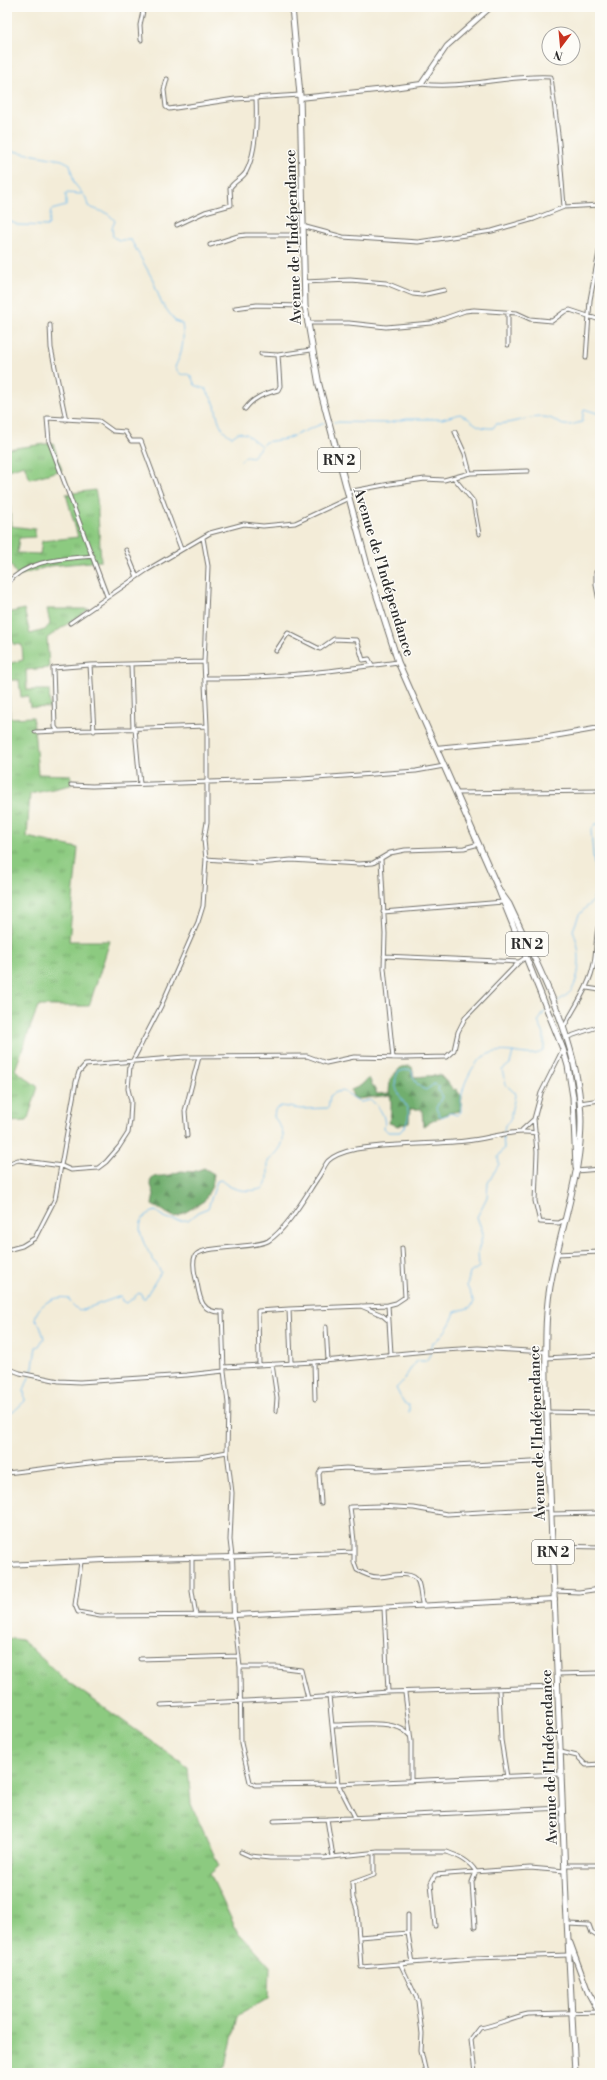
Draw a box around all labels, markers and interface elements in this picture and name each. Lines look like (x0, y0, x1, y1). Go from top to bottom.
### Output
north arrow (541, 26, 581, 66)
text: N (552, 47, 565, 63)
street label: Avenue de l'Indépendance (281, 149, 306, 326)
road number: RN 2 (318, 448, 360, 472)
street label: Avenue de l'Indépendance (348, 484, 418, 659)
road number: RN 2 (506, 932, 548, 956)
street label: Avenue de l'Indépendance (525, 1345, 550, 1522)
road number: RN 2 (532, 1540, 574, 1564)
street label: Avenue de l'Indépendance (537, 1669, 562, 1846)

